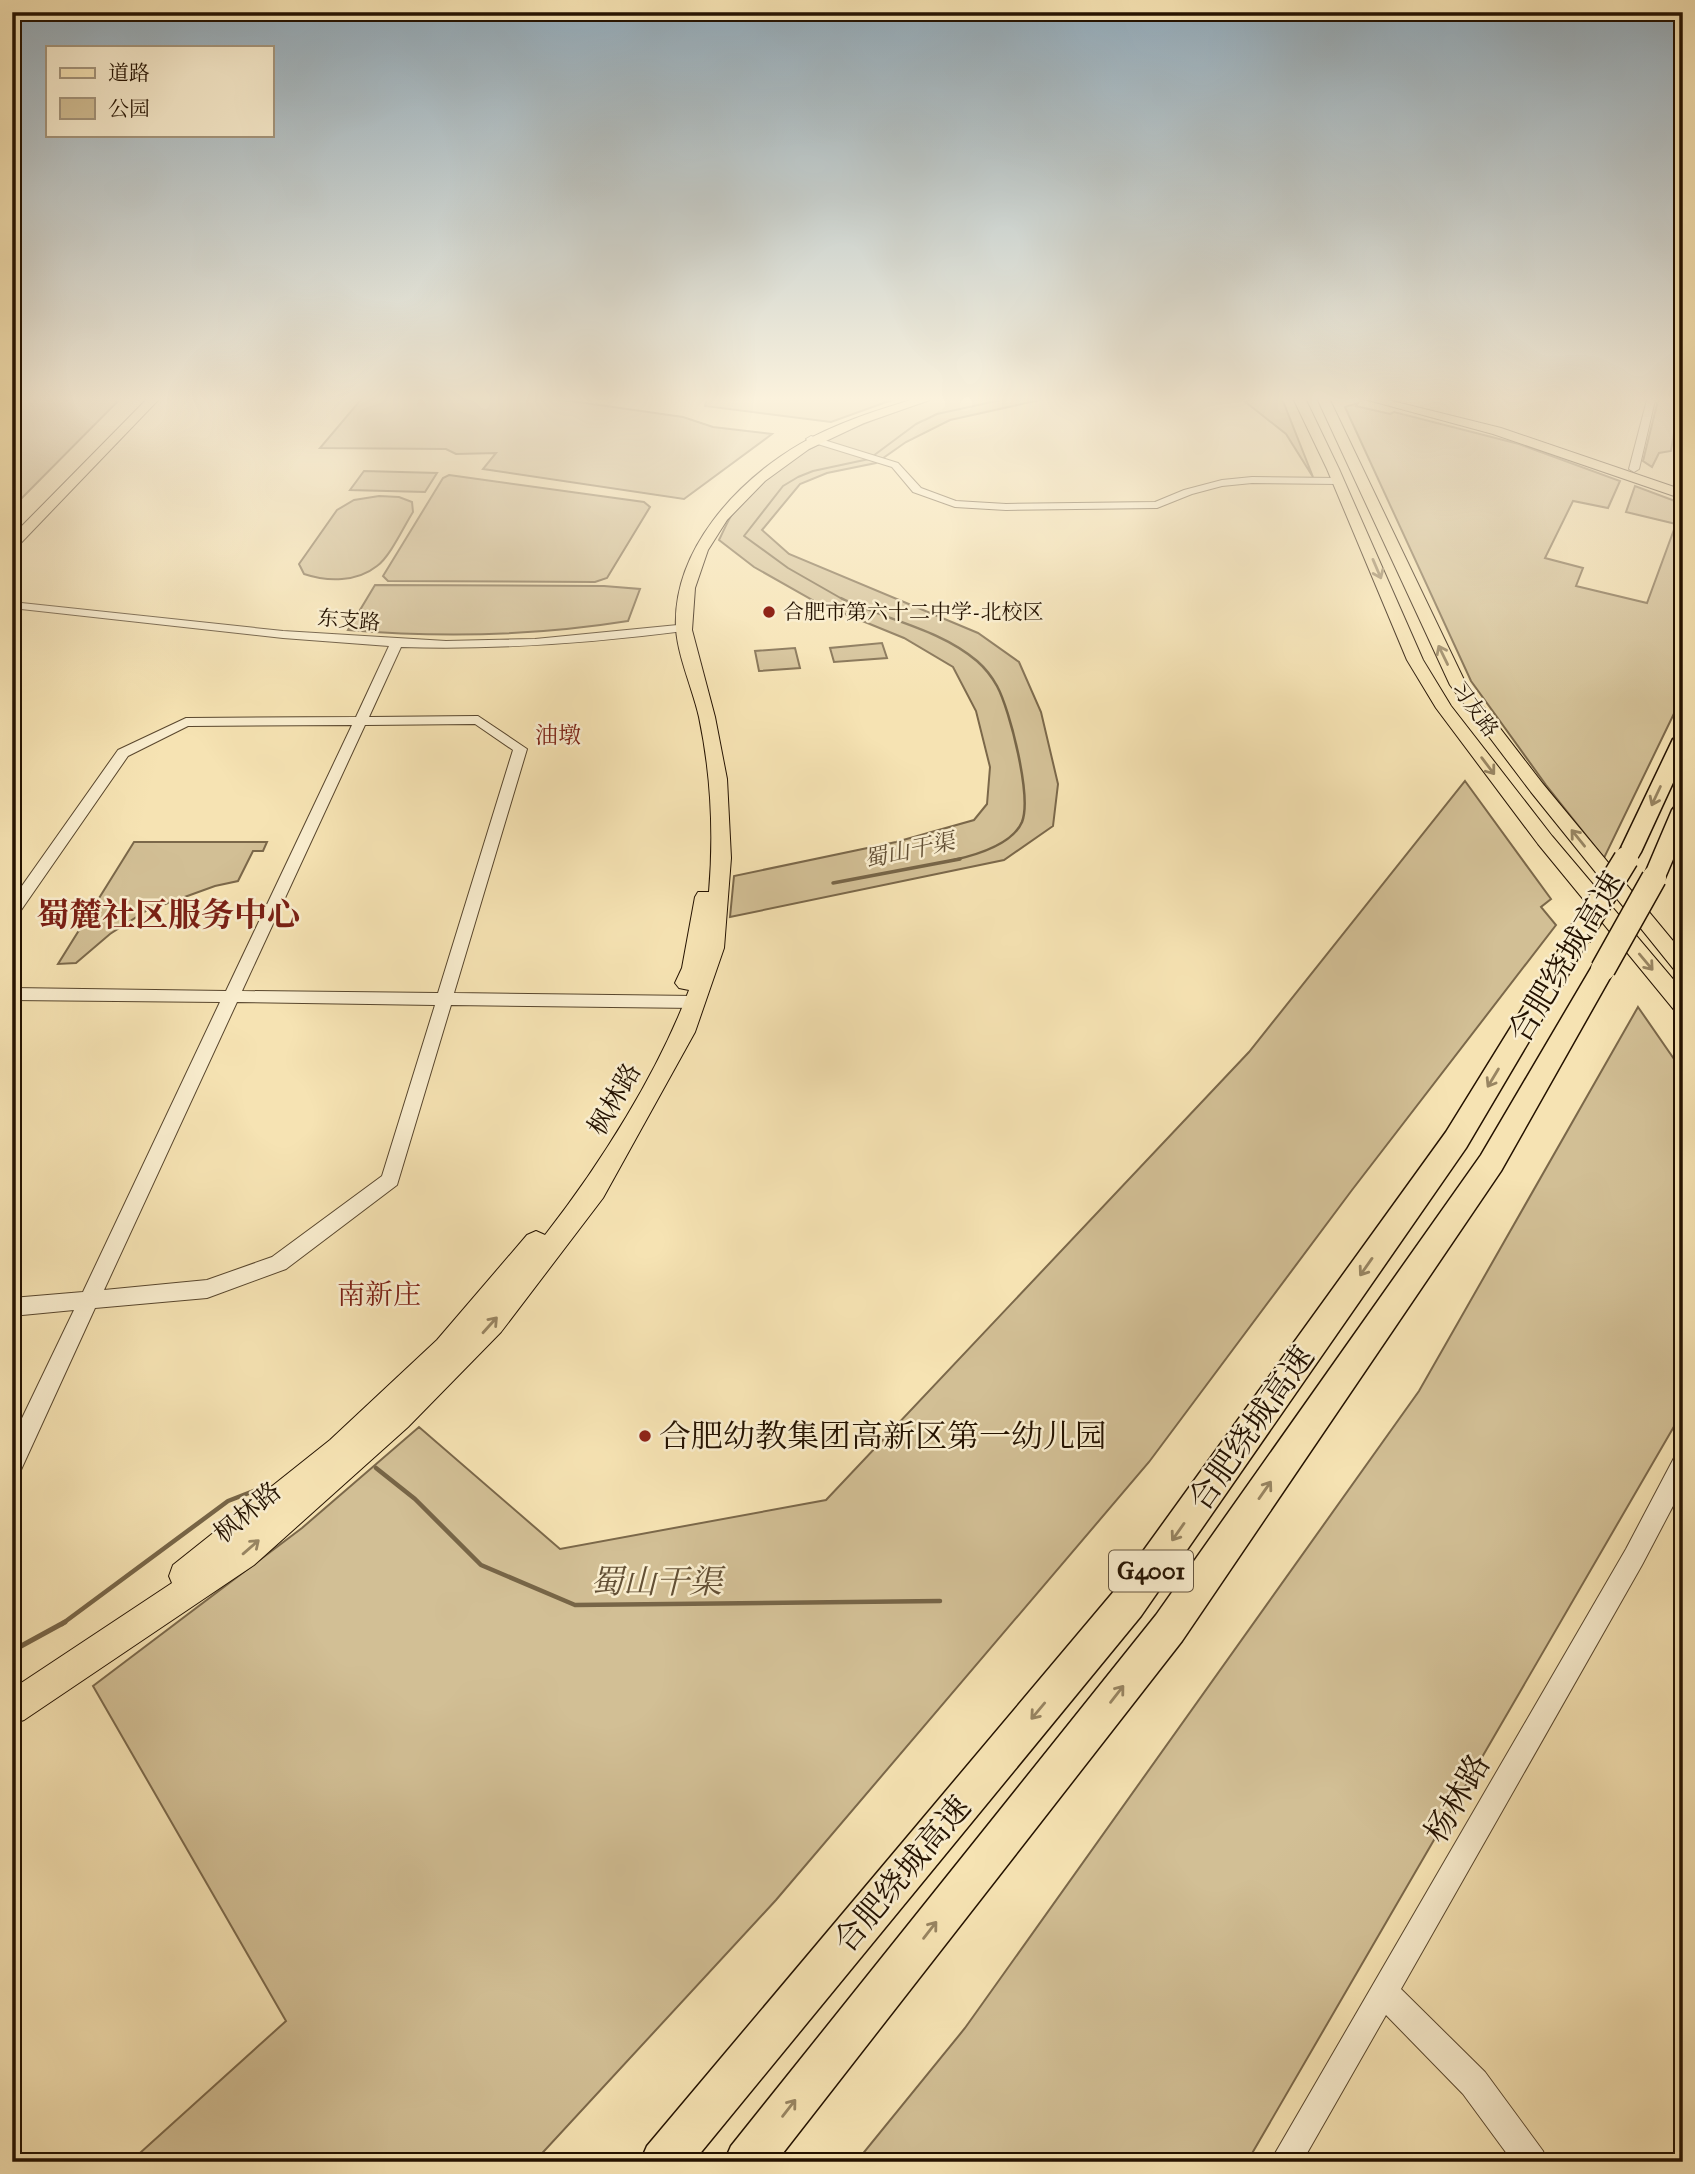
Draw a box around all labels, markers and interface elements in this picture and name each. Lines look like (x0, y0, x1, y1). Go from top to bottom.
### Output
legend (46, 46, 273, 136)
text: 道路 (108, 60, 150, 86)
text: 公园 (108, 96, 150, 122)
one-way arrow (1371, 558, 1384, 580)
place label: 合肥市第六十二中学-北校区 (783, 599, 1044, 625)
street label: 东支路 (316, 604, 382, 636)
marker: 合肥市第六十二中学-北校区 (761, 604, 777, 620)
one-way arrow (1436, 645, 1450, 666)
street label: 习友路 (1446, 676, 1504, 742)
district label: 油墩 (535, 721, 581, 749)
one-way arrow (1481, 756, 1496, 775)
one-way arrow (1649, 785, 1662, 806)
water label: 蜀山干渠 (861, 826, 960, 873)
one-way arrow (1570, 830, 1586, 848)
street label: 合肥绕城高速 (1500, 865, 1633, 1050)
district label: 蜀麓社区服务中心 (36, 895, 300, 935)
one-way arrow (1639, 953, 1654, 971)
street label: 枫林路 (581, 1057, 647, 1141)
one-way arrow (1485, 1068, 1500, 1087)
one-way arrow (1359, 1257, 1373, 1276)
district label: 南新庄 (337, 1277, 421, 1312)
one-way arrow (481, 1317, 498, 1334)
street label: 合肥绕城高速 (1180, 1338, 1322, 1518)
place label: 合肥幼教集团高新区第一幼儿园 (659, 1417, 1107, 1456)
marker: 合肥幼教集团高新区第一幼儿园 (637, 1428, 653, 1444)
street label: 枫林路 (207, 1475, 287, 1549)
one-way arrow (1258, 1480, 1272, 1500)
one-way arrow (1171, 1522, 1185, 1541)
one-way arrow (242, 1539, 260, 1555)
road number: G4001 (1109, 1550, 1193, 1591)
water label: 蜀山干渠 (590, 1562, 726, 1602)
one-way arrow (1109, 1685, 1125, 1703)
one-way arrow (1030, 1702, 1045, 1720)
street label: 杨林路 (1417, 1747, 1498, 1850)
street label: 合肥绕城高速 (826, 1788, 979, 1960)
one-way arrow (923, 1921, 938, 1939)
one-way arrow (782, 2100, 797, 2118)

